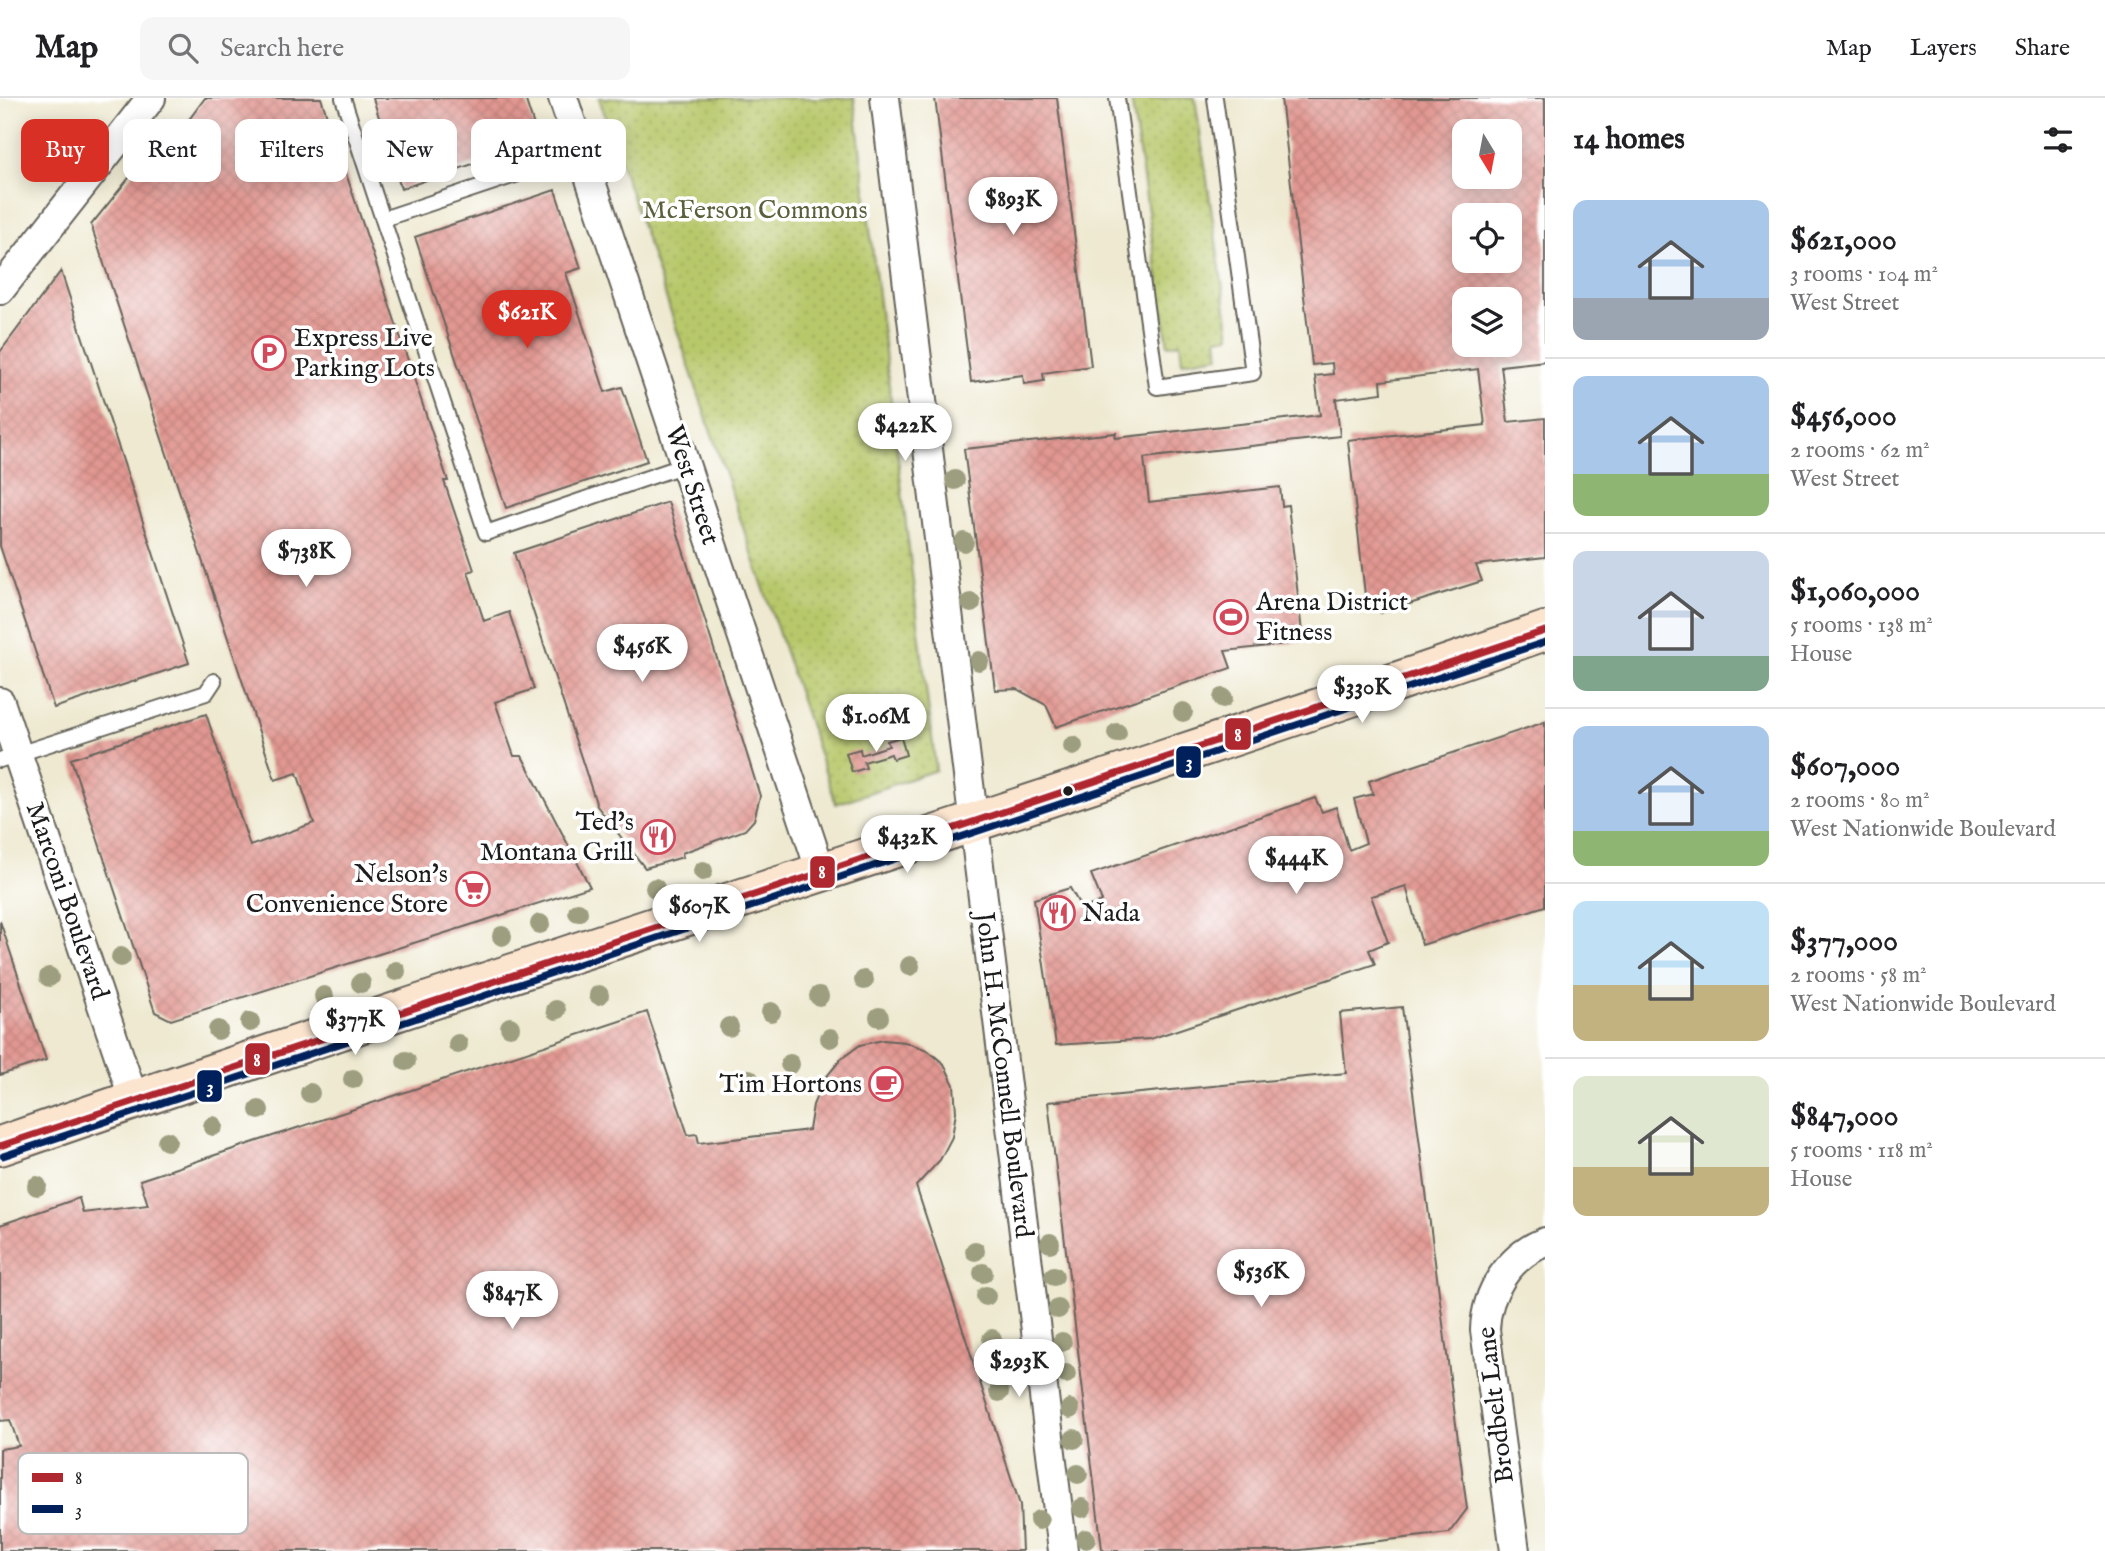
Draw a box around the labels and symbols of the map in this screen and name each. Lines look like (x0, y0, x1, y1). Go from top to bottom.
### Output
north arrow (1452, 119, 1522, 189)
pin: $893K (964, 178, 1062, 237)
park label: McFerson Commons (642, 194, 868, 227)
pin: $621K (478, 290, 576, 350)
place label: Express Live Parking Lots (294, 322, 435, 385)
parking icon: Express Live Parking Lots (250, 334, 288, 372)
pin: $422K (856, 404, 954, 463)
street label: West Street (657, 421, 727, 549)
pin: $738K (257, 530, 355, 589)
place label: Arena District Fitness (1255, 586, 1408, 649)
sports icon: Arena District Fitness (1212, 598, 1250, 636)
pin: $456K (593, 624, 691, 684)
pin: $330K (1313, 666, 1411, 725)
pin: $1.06M (819, 694, 933, 754)
line badge: 8 (1224, 717, 1252, 751)
text: 8 (1234, 724, 1242, 748)
line badge: 3 (1175, 745, 1202, 779)
text: 3 (1185, 751, 1193, 775)
unlabelled marker (1061, 784, 1075, 798)
street label: Marconi Boulevard (18, 798, 116, 1004)
place label: Ted's Montana Grill (480, 806, 635, 869)
pin: $432K (858, 816, 956, 875)
restaurant icon: Ted's Montana Grill (639, 818, 677, 856)
pin: $444K (1247, 836, 1345, 896)
line badge: 8 (809, 855, 836, 889)
place label: Nelson's Convenience Store (246, 858, 448, 921)
text: 8 (818, 861, 826, 885)
supermarket icon: Nelson's Convenience Store (454, 870, 492, 908)
pin: $607K (650, 884, 748, 944)
restaurant icon: Nada (1039, 894, 1077, 932)
place label: Nada (1082, 897, 1141, 930)
street label: John H. McConnell Boulevard (967, 907, 1040, 1240)
pin: $377K (306, 998, 404, 1057)
line badge: 8 (244, 1042, 271, 1076)
text: 8 (253, 1049, 261, 1073)
cafe icon: Tim Hortons (867, 1065, 905, 1103)
place label: Tim Hortons (719, 1068, 862, 1101)
line badge: 3 (196, 1069, 223, 1103)
text: 3 (206, 1076, 214, 1100)
pin: $536K (1212, 1250, 1310, 1309)
pin: $847K (463, 1272, 561, 1331)
street label: Brodbelt Lane (1470, 1325, 1522, 1485)
pin: $293K (970, 1340, 1068, 1399)
legend (18, 1453, 248, 1534)
text: 8 (75, 1467, 82, 1491)
text: 3 (75, 1499, 82, 1523)

